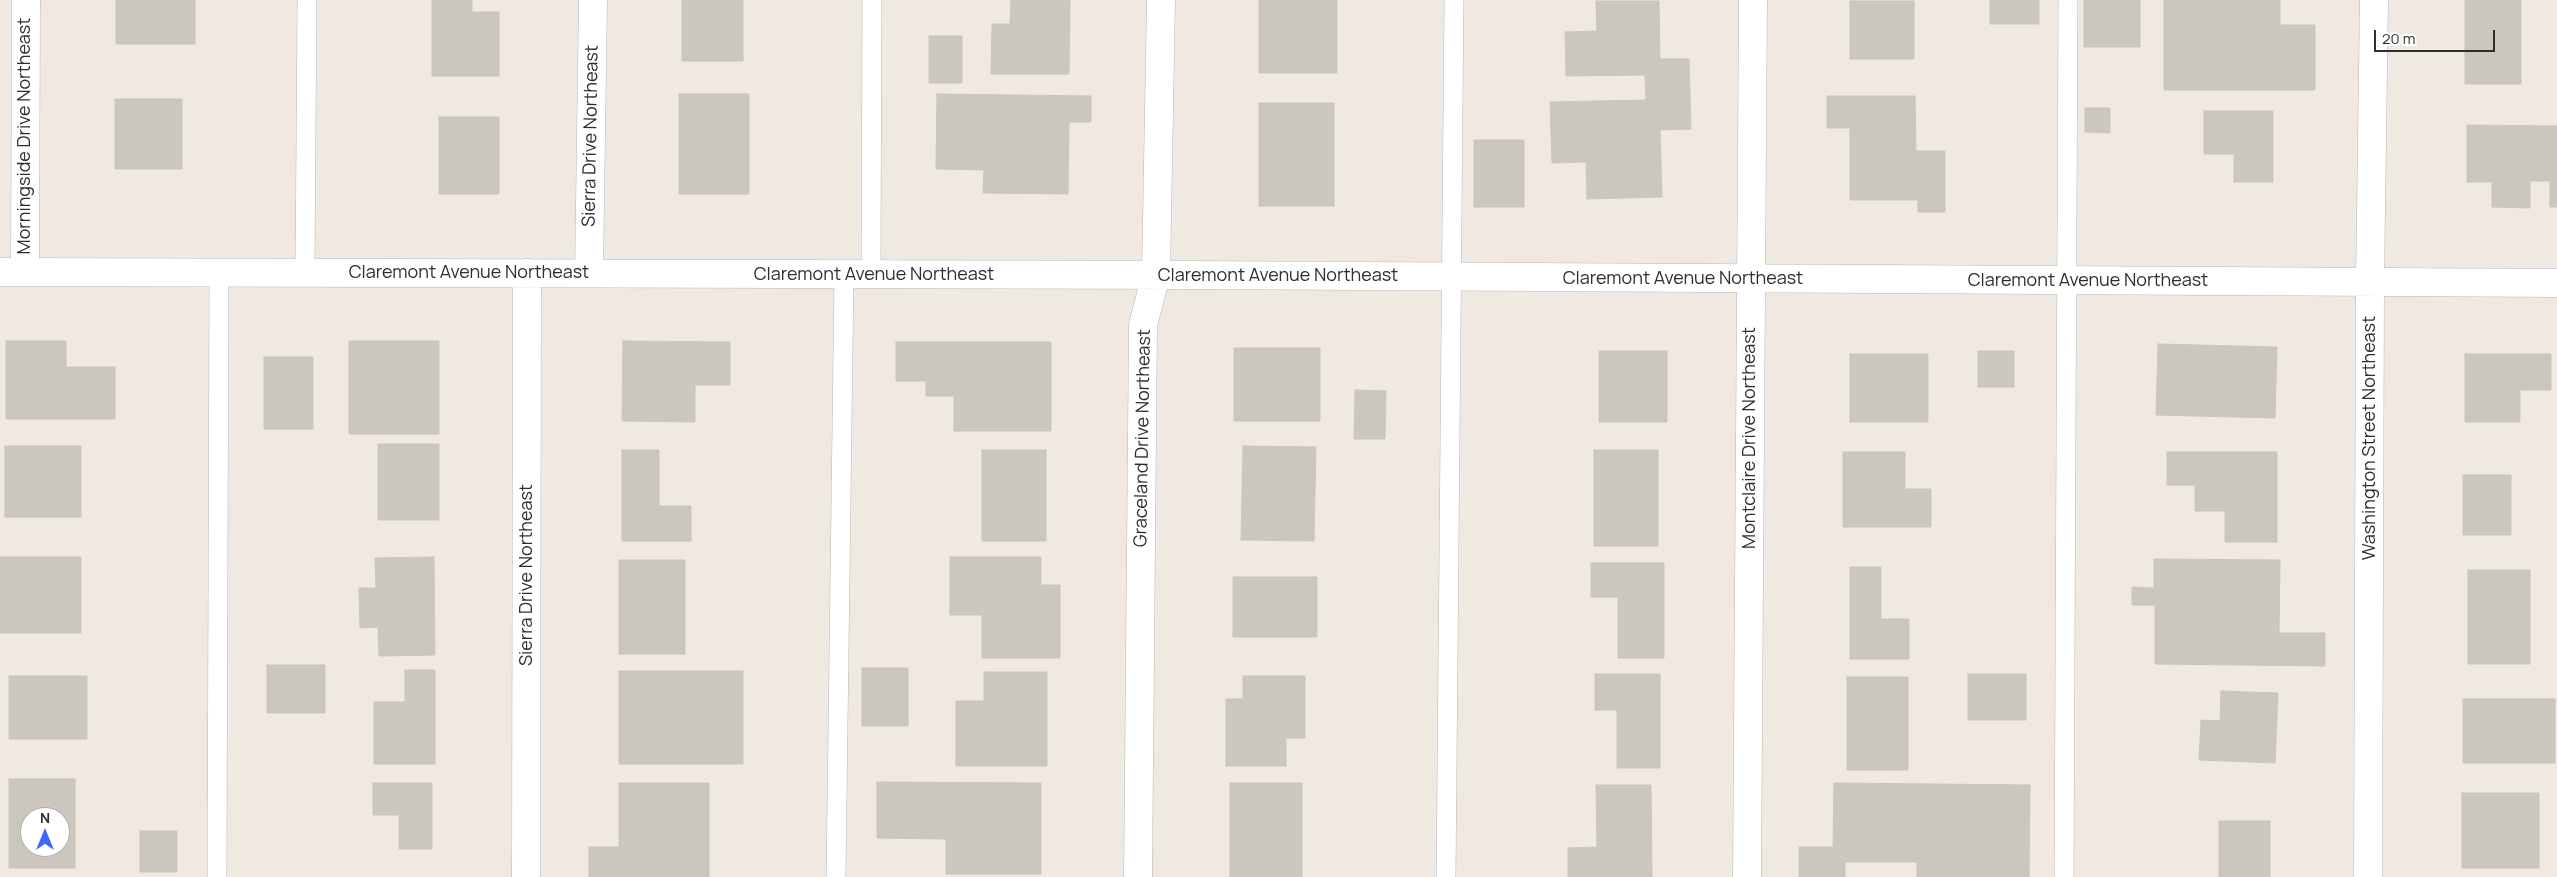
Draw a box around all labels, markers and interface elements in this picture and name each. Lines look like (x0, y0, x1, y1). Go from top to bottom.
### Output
street label: Morningside Drive Northeast (14, 18, 36, 254)
scale bar (2377, 20, 2498, 52)
text: 20 m (2382, 28, 2415, 49)
street label: Sierra Drive Northeast (579, 45, 603, 227)
street label: Claremont Avenue Northeast (349, 262, 589, 284)
street label: Claremont Avenue Northeast (754, 264, 994, 286)
street label: Claremont Avenue Northeast (1158, 265, 1398, 287)
street label: Claremont Avenue Northeast (1563, 268, 1803, 290)
street label: Claremont Avenue Northeast (1968, 270, 2208, 292)
street label: Washington Street Northeast (2359, 316, 2381, 560)
street label: Montclaire Drive Northeast (1739, 327, 1761, 549)
street label: Graceland Drive Northeast (1130, 329, 1156, 547)
street label: Sierra Drive Northeast (516, 484, 538, 666)
north arrow (20, 807, 70, 857)
text: N (40, 808, 50, 827)

